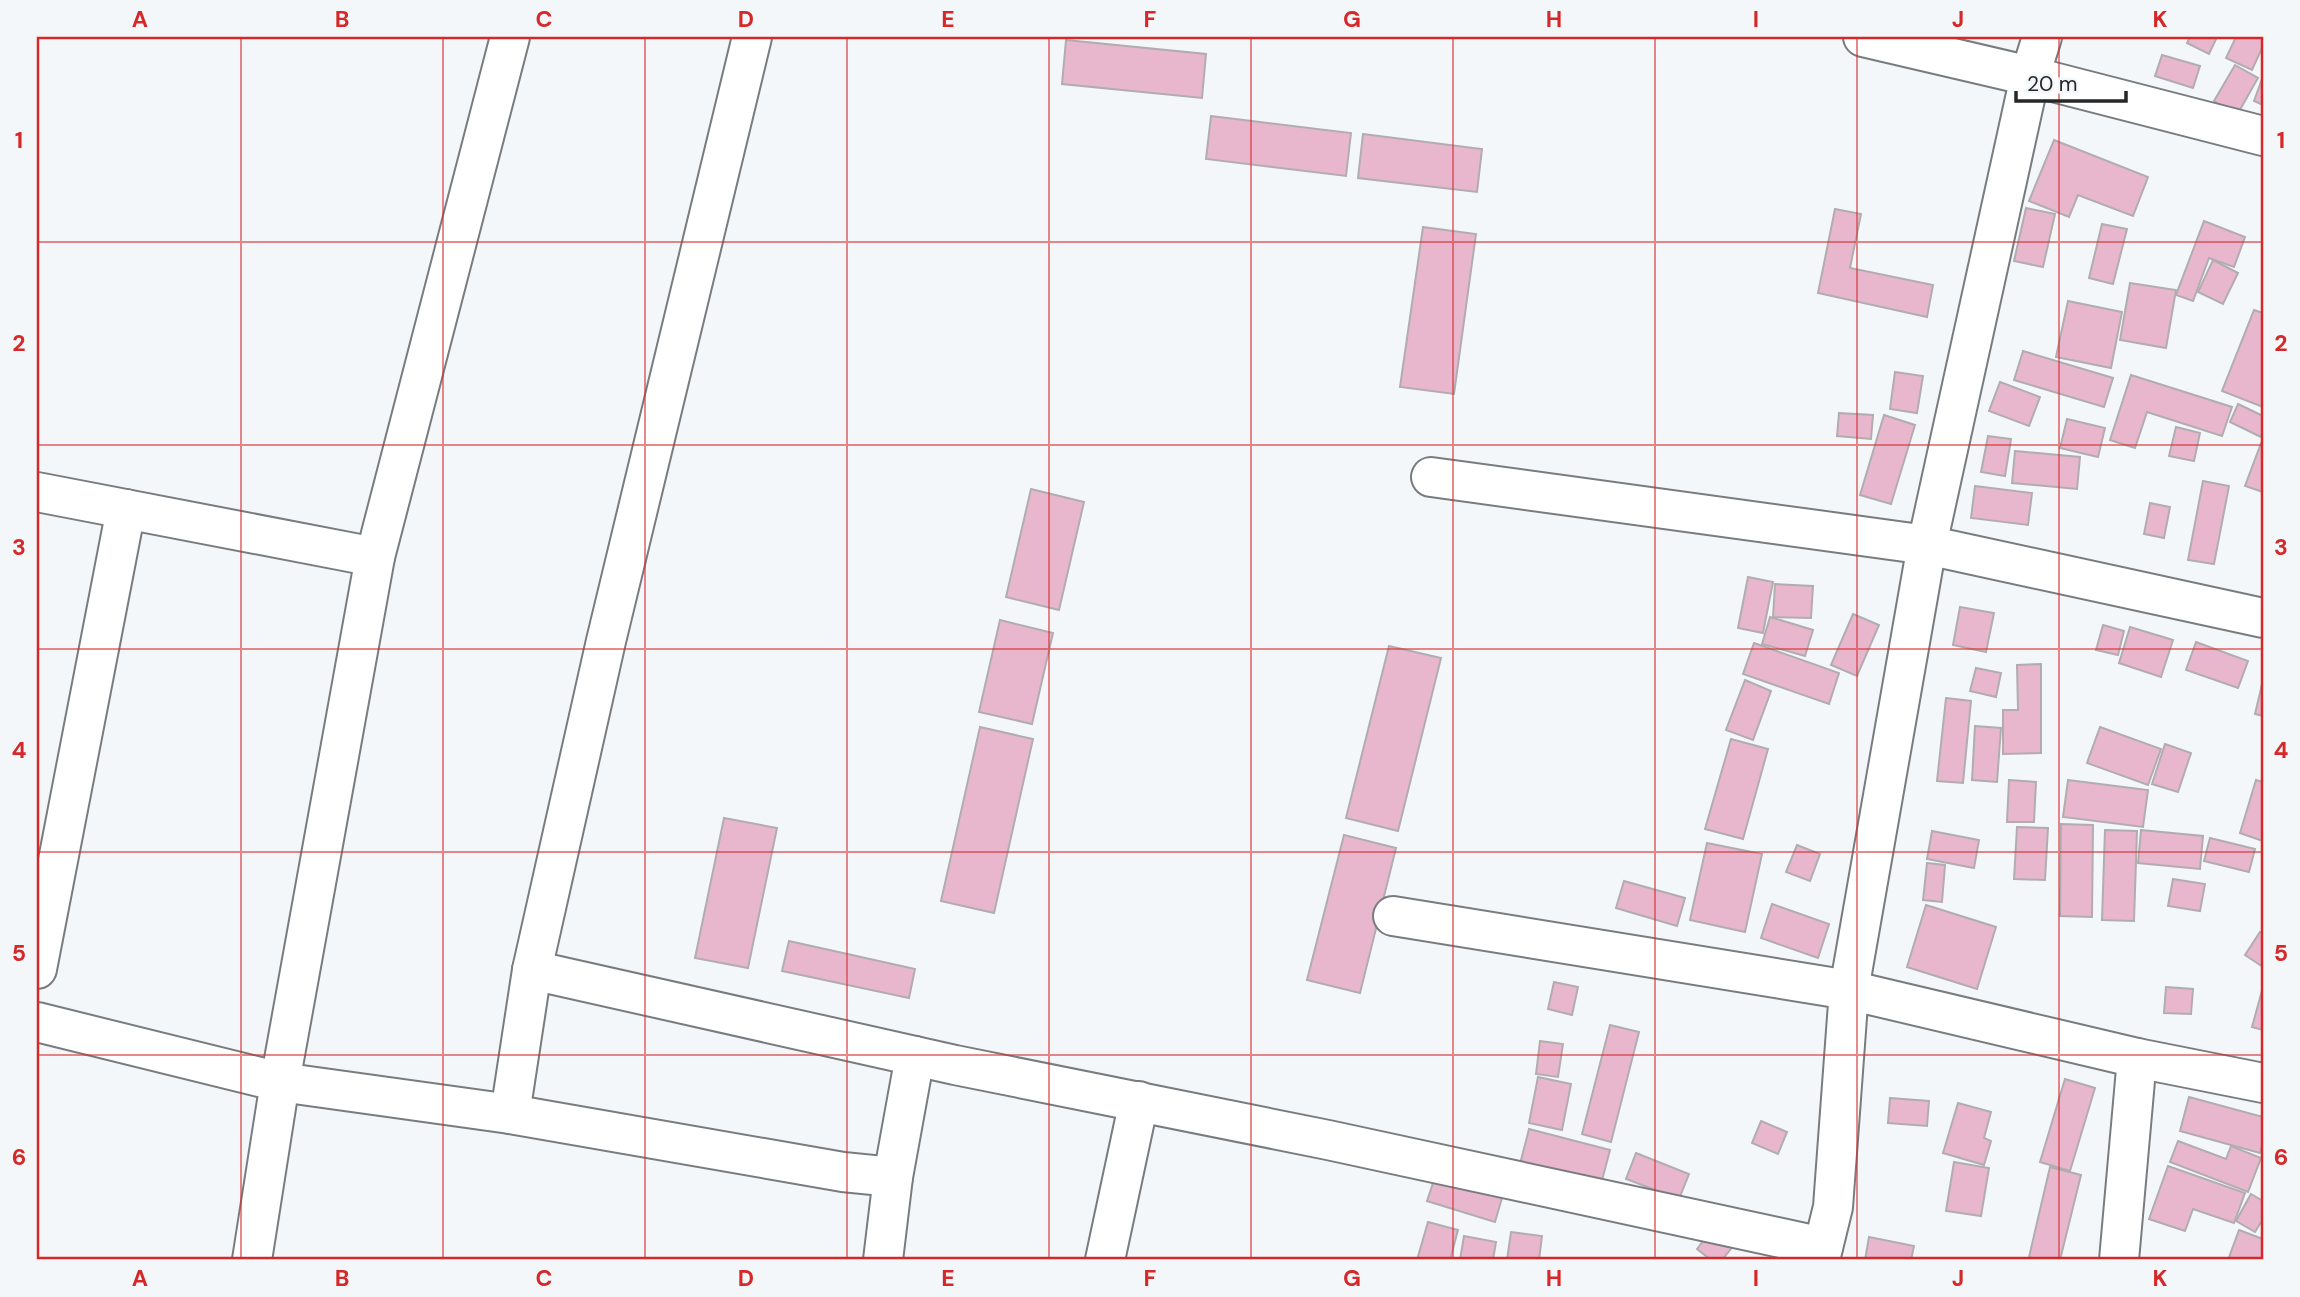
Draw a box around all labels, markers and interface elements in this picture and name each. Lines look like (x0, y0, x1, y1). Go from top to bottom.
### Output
text: A (132, 4, 148, 34)
text: B (335, 4, 349, 34)
text: C (536, 4, 552, 34)
text: D (738, 4, 754, 34)
text: E (941, 4, 955, 34)
text: F (1144, 4, 1157, 34)
text: G (1343, 4, 1361, 34)
text: H (1546, 4, 1562, 34)
text: I (1753, 4, 1759, 34)
text: J (1952, 4, 1964, 34)
text: K (2152, 4, 2168, 34)
scale bar (2016, 60, 2127, 104)
text: 20 m (2027, 70, 2078, 98)
text: 1 (15, 125, 23, 155)
text: 1 (2277, 125, 2285, 155)
text: 2 (12, 328, 26, 358)
text: 2 (2274, 328, 2288, 358)
text: 3 (12, 532, 26, 562)
text: 3 (2274, 532, 2288, 562)
text: 4 (12, 735, 27, 765)
text: 4 (2274, 735, 2289, 765)
text: 5 (12, 938, 26, 968)
text: 5 (2274, 938, 2288, 968)
text: 6 (12, 1142, 26, 1172)
text: 6 (2274, 1142, 2288, 1172)
text: A (132, 1263, 148, 1293)
text: B (335, 1263, 349, 1293)
text: C (536, 1263, 552, 1293)
text: D (738, 1263, 754, 1293)
text: E (941, 1263, 955, 1293)
text: F (1144, 1263, 1157, 1293)
text: G (1343, 1263, 1361, 1293)
text: H (1546, 1263, 1562, 1293)
text: I (1753, 1263, 1759, 1293)
text: J (1952, 1263, 1964, 1293)
text: K (2152, 1263, 2168, 1293)

